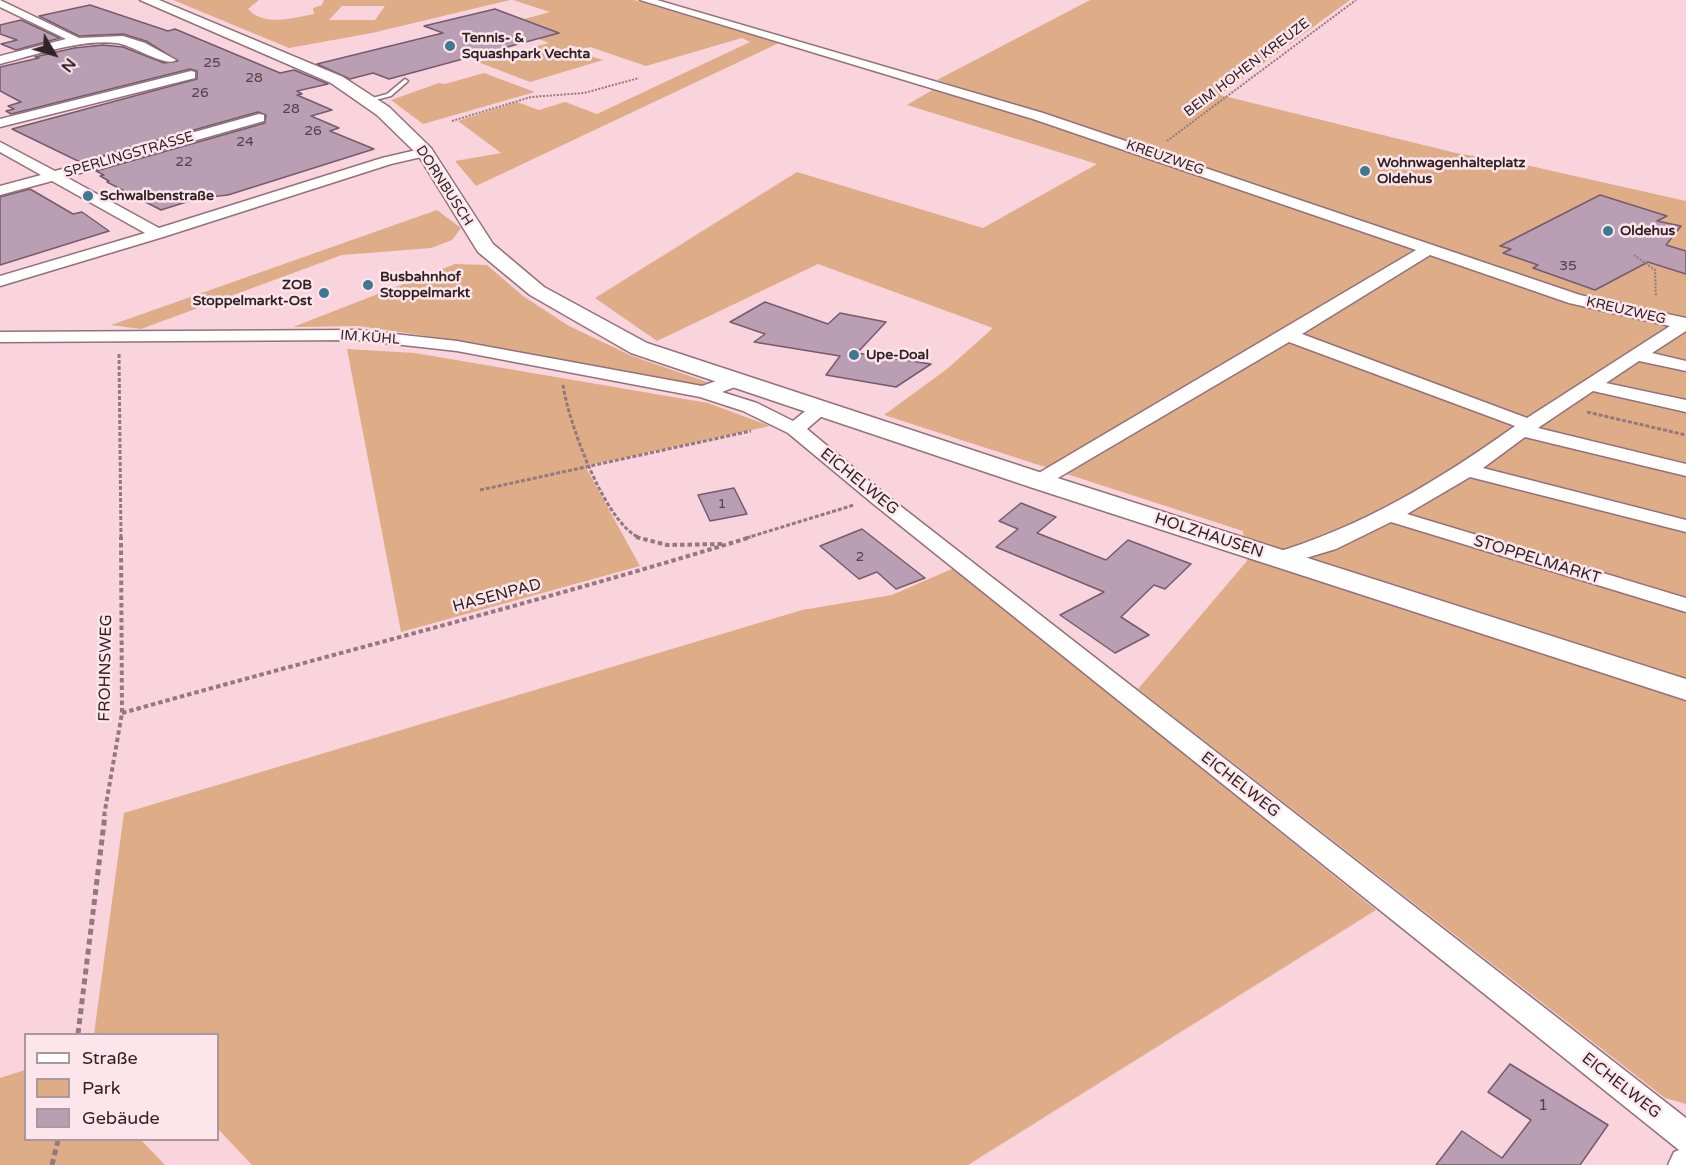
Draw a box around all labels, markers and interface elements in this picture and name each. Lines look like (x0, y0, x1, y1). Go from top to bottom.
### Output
street label: BEIM HOHEN KREUZE (1181, 15, 1313, 121)
north arrow (24, 24, 84, 84)
place label: Tennis- & Squashpark Vechta (462, 30, 590, 62)
marker: Tennis- & Squashpark Vechta (443, 39, 457, 53)
text: N (56, 54, 80, 76)
house number: 25 (203, 55, 221, 71)
house number: 28 (245, 70, 263, 86)
house number: 26 (191, 85, 209, 101)
house number: 28 (282, 101, 300, 117)
house number: 26 (304, 123, 322, 139)
street label: SPERLINGSTRASSE (62, 128, 196, 182)
house number: 24 (236, 134, 254, 150)
street label: KREUZWEG (1124, 137, 1206, 179)
street label: DORNBUSCH (412, 143, 476, 229)
house number: 22 (175, 154, 193, 170)
place label: Wohnwagenhalteplatz Oldehus (1377, 155, 1526, 188)
marker: Wohnwagenhalteplatz Oldehus (1358, 164, 1372, 178)
place label: Schwalbenstraße (100, 188, 214, 204)
marker: Schwalbenstraße (81, 189, 95, 203)
place label: Oldehus (1620, 223, 1675, 239)
marker: Oldehus (1601, 224, 1615, 238)
house number: 35 (1559, 258, 1577, 274)
place label: Busbahnhof Stoppelmarkt (380, 269, 470, 302)
place label: ZOB Stoppelmarkt-Ost (193, 277, 312, 310)
marker: Busbahnhof Stoppelmarkt (361, 278, 375, 292)
marker: ZOB Stoppelmarkt-Ost (317, 286, 331, 300)
street label: KREUZWEG (1584, 294, 1668, 328)
street label: IM KÜHL (340, 328, 400, 348)
place label: Upe-Doal (866, 347, 929, 363)
marker: Upe-Doal (847, 348, 861, 362)
street label: EICHELWEG (816, 445, 902, 519)
house number: 1 (718, 496, 726, 512)
street label: HOLZHAUSEN (1152, 509, 1266, 563)
street label: STOPPELMARKT (1471, 532, 1603, 588)
house number: 2 (856, 549, 864, 565)
street label: HASENPAD (451, 575, 543, 617)
street label: FROHNSWEG (95, 614, 117, 722)
street label: EICHELWEG (1197, 748, 1283, 822)
legend (24, 1033, 219, 1141)
text: Straße (82, 1047, 138, 1069)
street label: EICHELWEG (1578, 1049, 1664, 1123)
text: Park (82, 1077, 120, 1099)
house number: 1 (1538, 1096, 1548, 1116)
text: Gebäude (82, 1107, 160, 1129)

